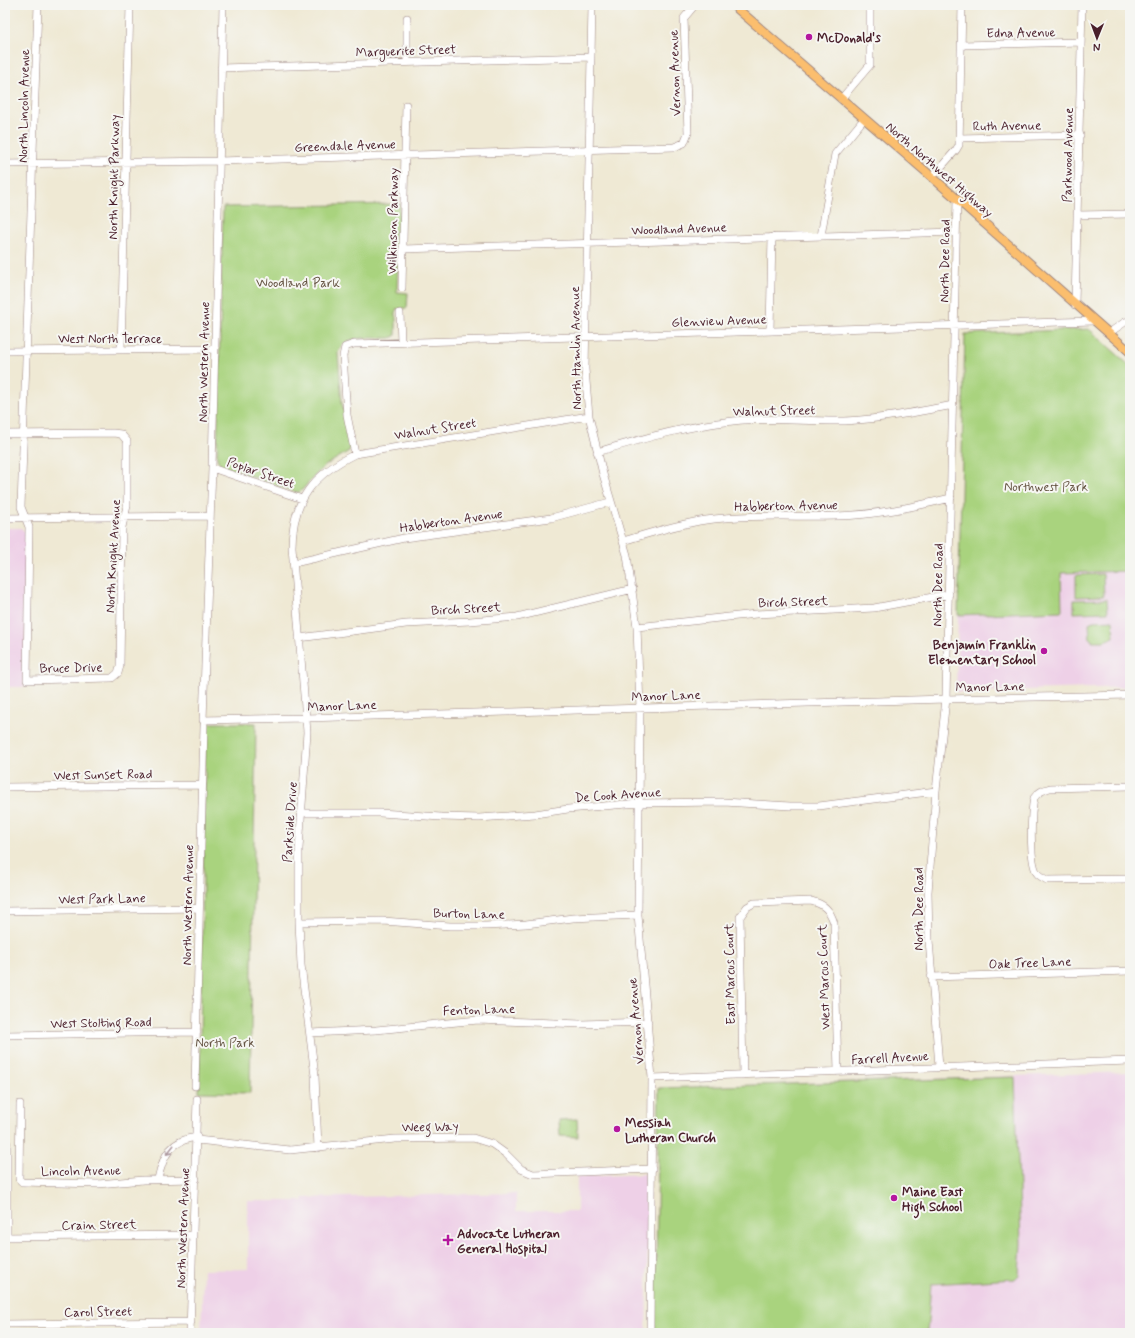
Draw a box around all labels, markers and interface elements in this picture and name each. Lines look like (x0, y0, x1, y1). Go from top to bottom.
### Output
north arrow (1077, 18, 1117, 58)
street label: Edna Avenue (986, 24, 1056, 43)
street label: Vernon Avenue (665, 29, 686, 116)
place label: McDonald's (817, 30, 881, 47)
marker: McDonald's (804, 32, 814, 42)
text: N (1093, 40, 1101, 54)
street label: Marguerite Street (355, 41, 457, 63)
street label: North Lincoln Avenue (15, 49, 34, 163)
street label: Parkwood Avenue (1059, 107, 1078, 203)
street label: North Knight Parkway (105, 114, 125, 240)
street label: Ruth Avenue (973, 117, 1041, 136)
street label: North Northwest Highway (880, 119, 997, 223)
street label: Greendale Avenue (294, 136, 396, 157)
street label: Wilkinson Parkway (384, 167, 403, 274)
street label: Woodland Avenue (631, 219, 727, 240)
street label: North Dee Road (936, 219, 955, 303)
park label: Woodland Park (256, 275, 341, 292)
street label: North Hamlin Avenue (567, 286, 586, 410)
street label: North Western Avenue (195, 301, 214, 423)
street label: Glenview Avenue (671, 311, 767, 332)
street label: West North Terrace (58, 331, 162, 348)
street label: Walnut Street (733, 402, 816, 421)
street label: Walnut Street (393, 415, 477, 444)
street label: Poplar Street (225, 454, 297, 493)
park label: Northwest Park (1004, 479, 1089, 496)
street label: Habberton Avenue (734, 497, 838, 516)
street label: North Knight Avenue (102, 499, 126, 614)
street label: Habberton Avenue (399, 506, 504, 537)
street label: North Dee Road (929, 543, 948, 627)
street label: Birch Street (758, 593, 829, 612)
street label: Birch Street (431, 599, 502, 620)
place label: Benjamin Franklin Elementary School (928, 637, 1036, 669)
marker: Benjamin Franklin Elementary School (1039, 646, 1049, 656)
street label: Bruce Drive (39, 659, 103, 678)
street label: Manor Lane (955, 678, 1025, 697)
street label: Manor Lane (631, 687, 701, 706)
street label: Manor Lane (307, 697, 377, 716)
street label: West Sunset Road (54, 766, 153, 785)
street label: Parkside Drive (279, 781, 302, 863)
street label: De Cook Avenue (574, 784, 662, 807)
street label: North Western Avenue (179, 844, 198, 966)
street label: North Dee Road (911, 867, 928, 951)
street label: West Park Lane (58, 890, 146, 909)
street label: Burton Lane (433, 905, 505, 924)
street label: East Marcus Court (721, 923, 740, 1025)
street label: West Marcus Court (814, 924, 835, 1030)
street label: Oak Tree Lane (988, 954, 1072, 973)
street label: Vernon Avenue (624, 977, 649, 1065)
street label: Fenton Lane (443, 1001, 516, 1020)
street label: West Stolting Road (50, 1014, 152, 1035)
park label: North Park (195, 1035, 255, 1052)
street label: Farrell Avenue (851, 1048, 929, 1069)
place label: Messiah Lutheran Church (625, 1115, 716, 1147)
street label: Weeg Way (401, 1119, 459, 1138)
marker: Messiah Lutheran Church (612, 1124, 622, 1134)
one-way arrow (165, 1145, 174, 1156)
street label: Lincoln Avenue (41, 1162, 121, 1181)
street label: North Western Avenue (173, 1167, 194, 1289)
place label: Maine East High School (902, 1184, 964, 1219)
marker: Maine East High School (889, 1193, 899, 1203)
street label: Crain Street (61, 1216, 137, 1235)
place label: Advocate Lutheran General Hospital (457, 1226, 560, 1258)
marker: Advocate Lutheran General Hospital (442, 1234, 454, 1246)
street label: Carol Street (64, 1303, 132, 1322)

